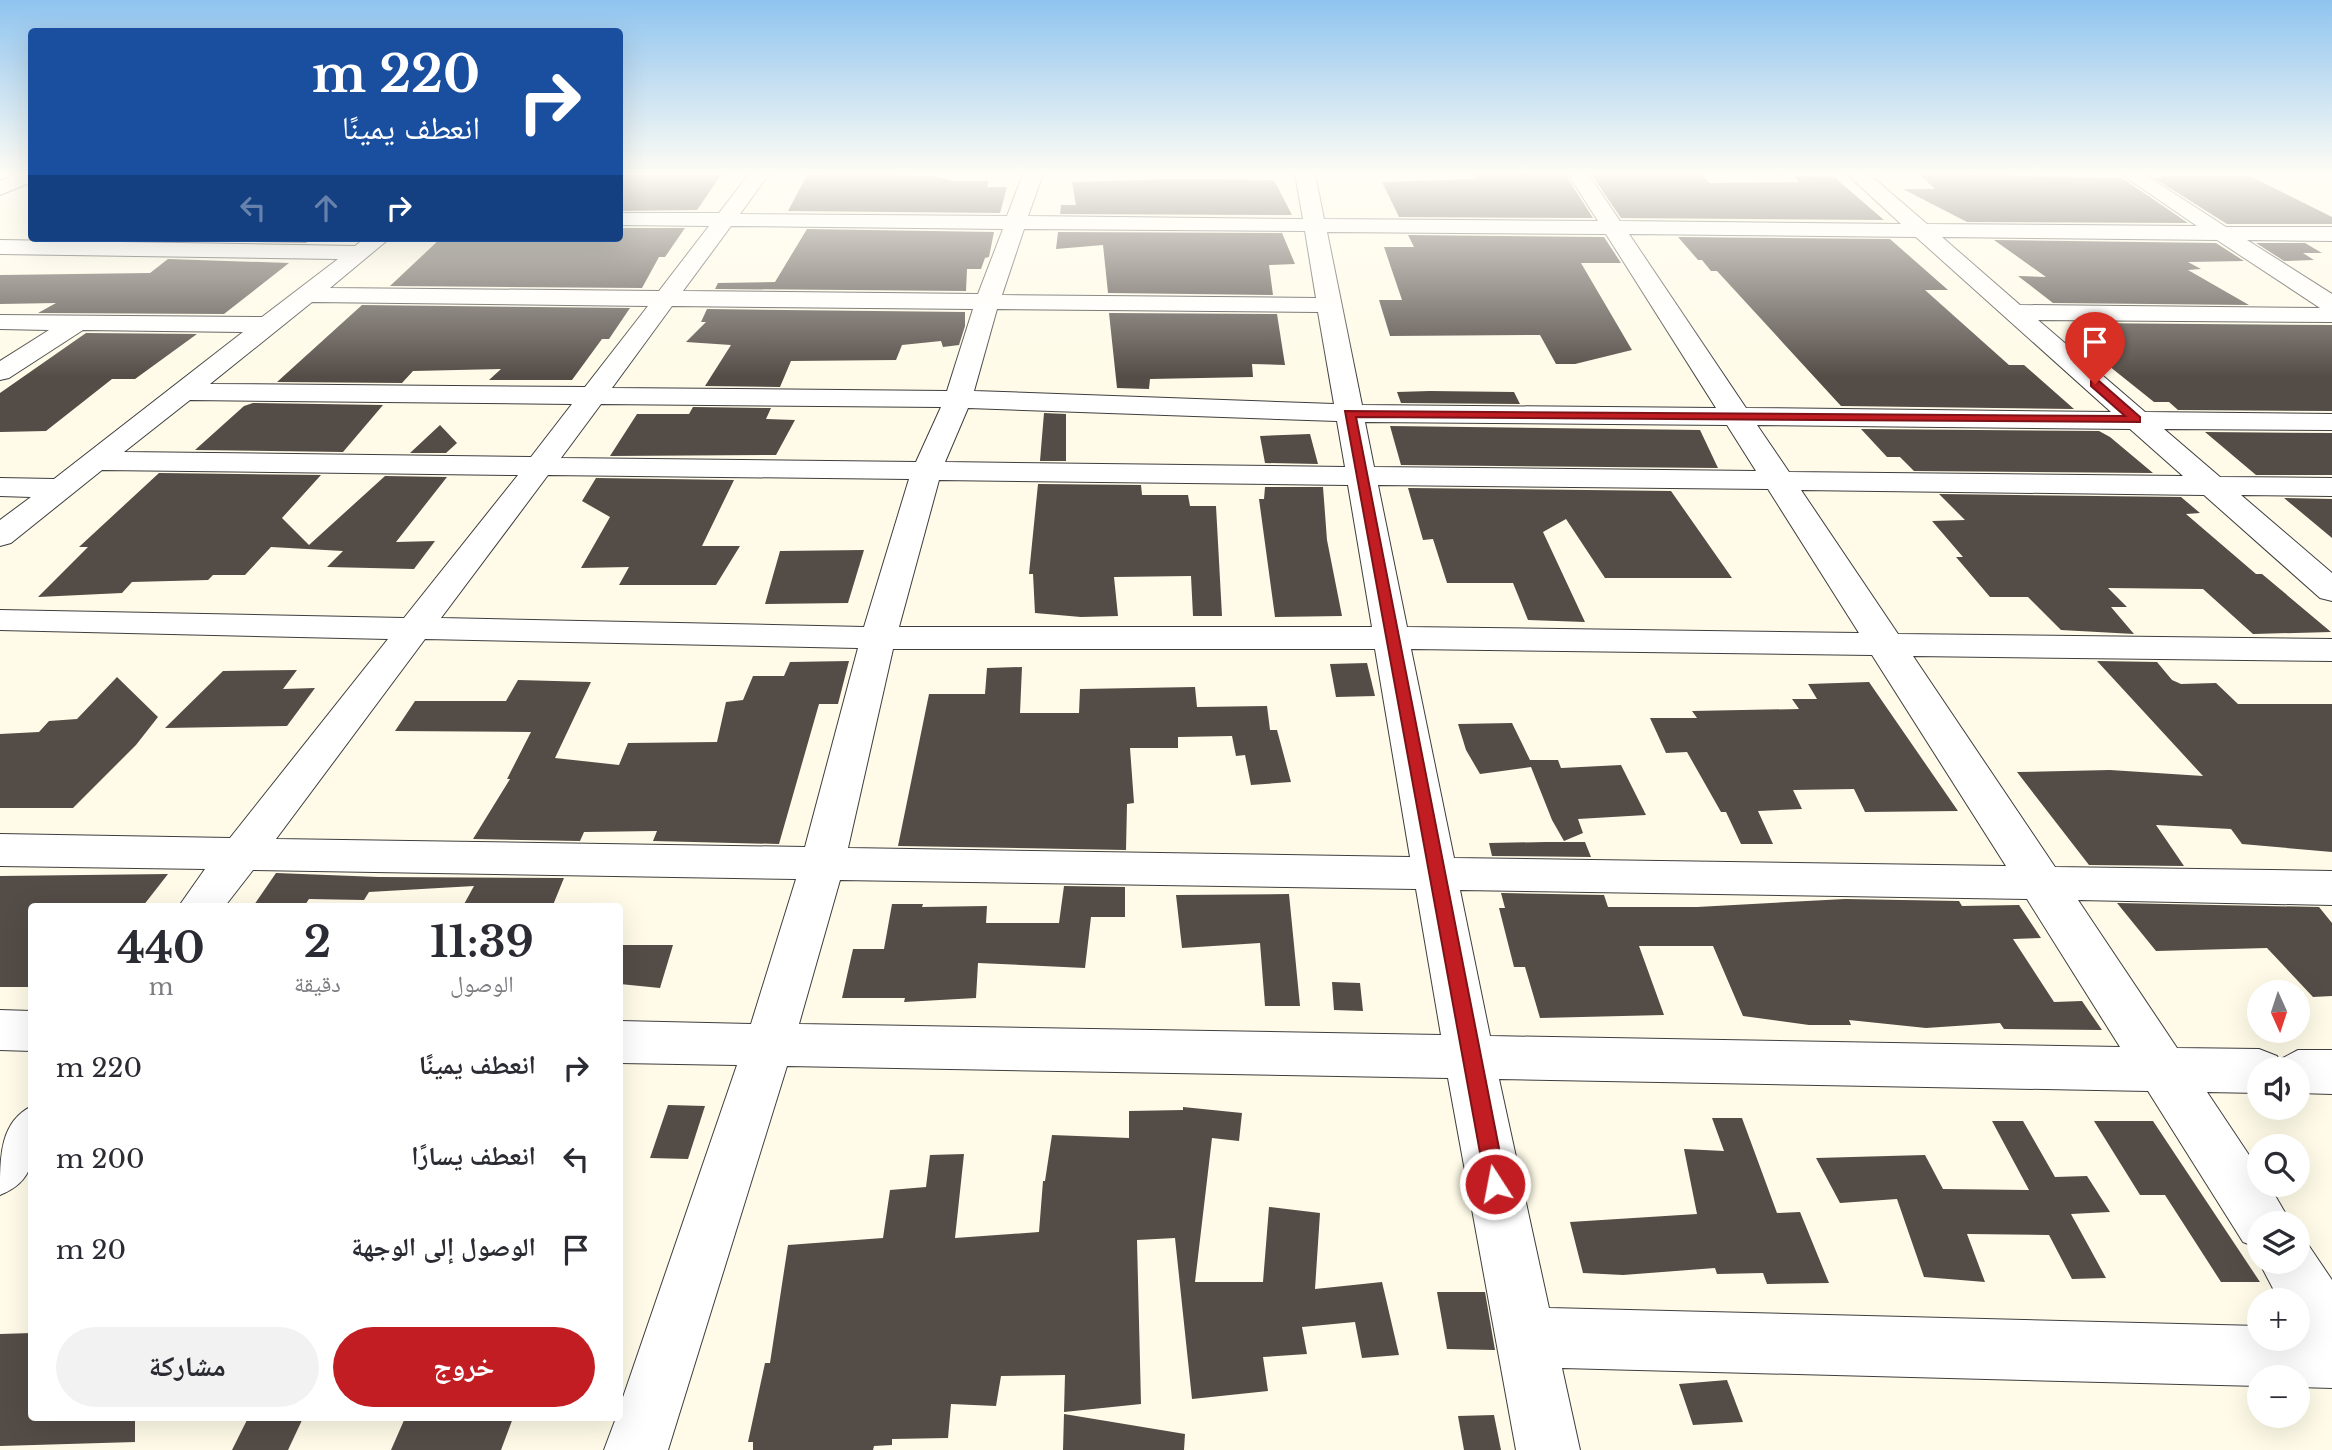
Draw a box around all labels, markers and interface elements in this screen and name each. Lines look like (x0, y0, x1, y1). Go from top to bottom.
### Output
text: 220 m (312, 44, 480, 105)
icon: right (504, 56, 595, 147)
text: انعطف يمينًا (342, 108, 480, 148)
icon: left (234, 189, 272, 227)
icon: ahead (307, 189, 345, 227)
icon: right (380, 189, 418, 227)
pin (2065, 312, 2125, 384)
icon: arrive (2076, 323, 2114, 361)
text: 2 (304, 916, 331, 968)
text: 11:39 (430, 916, 534, 968)
text: 440 (117, 922, 205, 974)
text: دقيقة (294, 970, 341, 998)
text: الوصول (450, 970, 514, 998)
text: m (149, 973, 173, 1001)
north arrow (2247, 980, 2310, 1043)
map controls (2247, 980, 2310, 1428)
text: انعطف يمينًا (419, 1049, 536, 1081)
icon: right (557, 1049, 595, 1087)
text: 220 m (56, 1052, 142, 1084)
button: sound (2247, 1057, 2310, 1120)
button: search (2247, 1134, 2310, 1197)
text: انعطف يسارًا (411, 1140, 536, 1172)
icon: left (557, 1140, 595, 1178)
text: 200 m (56, 1143, 145, 1175)
position arrow (1458, 1147, 1532, 1221)
button: layers (2247, 1211, 2310, 1274)
text: الوصول إلى الوجهة (351, 1231, 536, 1263)
icon: arrive (557, 1231, 595, 1269)
text: 20 m (56, 1234, 126, 1266)
button: + (2247, 1288, 2310, 1351)
button: مشاركة (56, 1327, 319, 1407)
button: خروج (333, 1327, 595, 1407)
button: − (2247, 1365, 2310, 1428)

